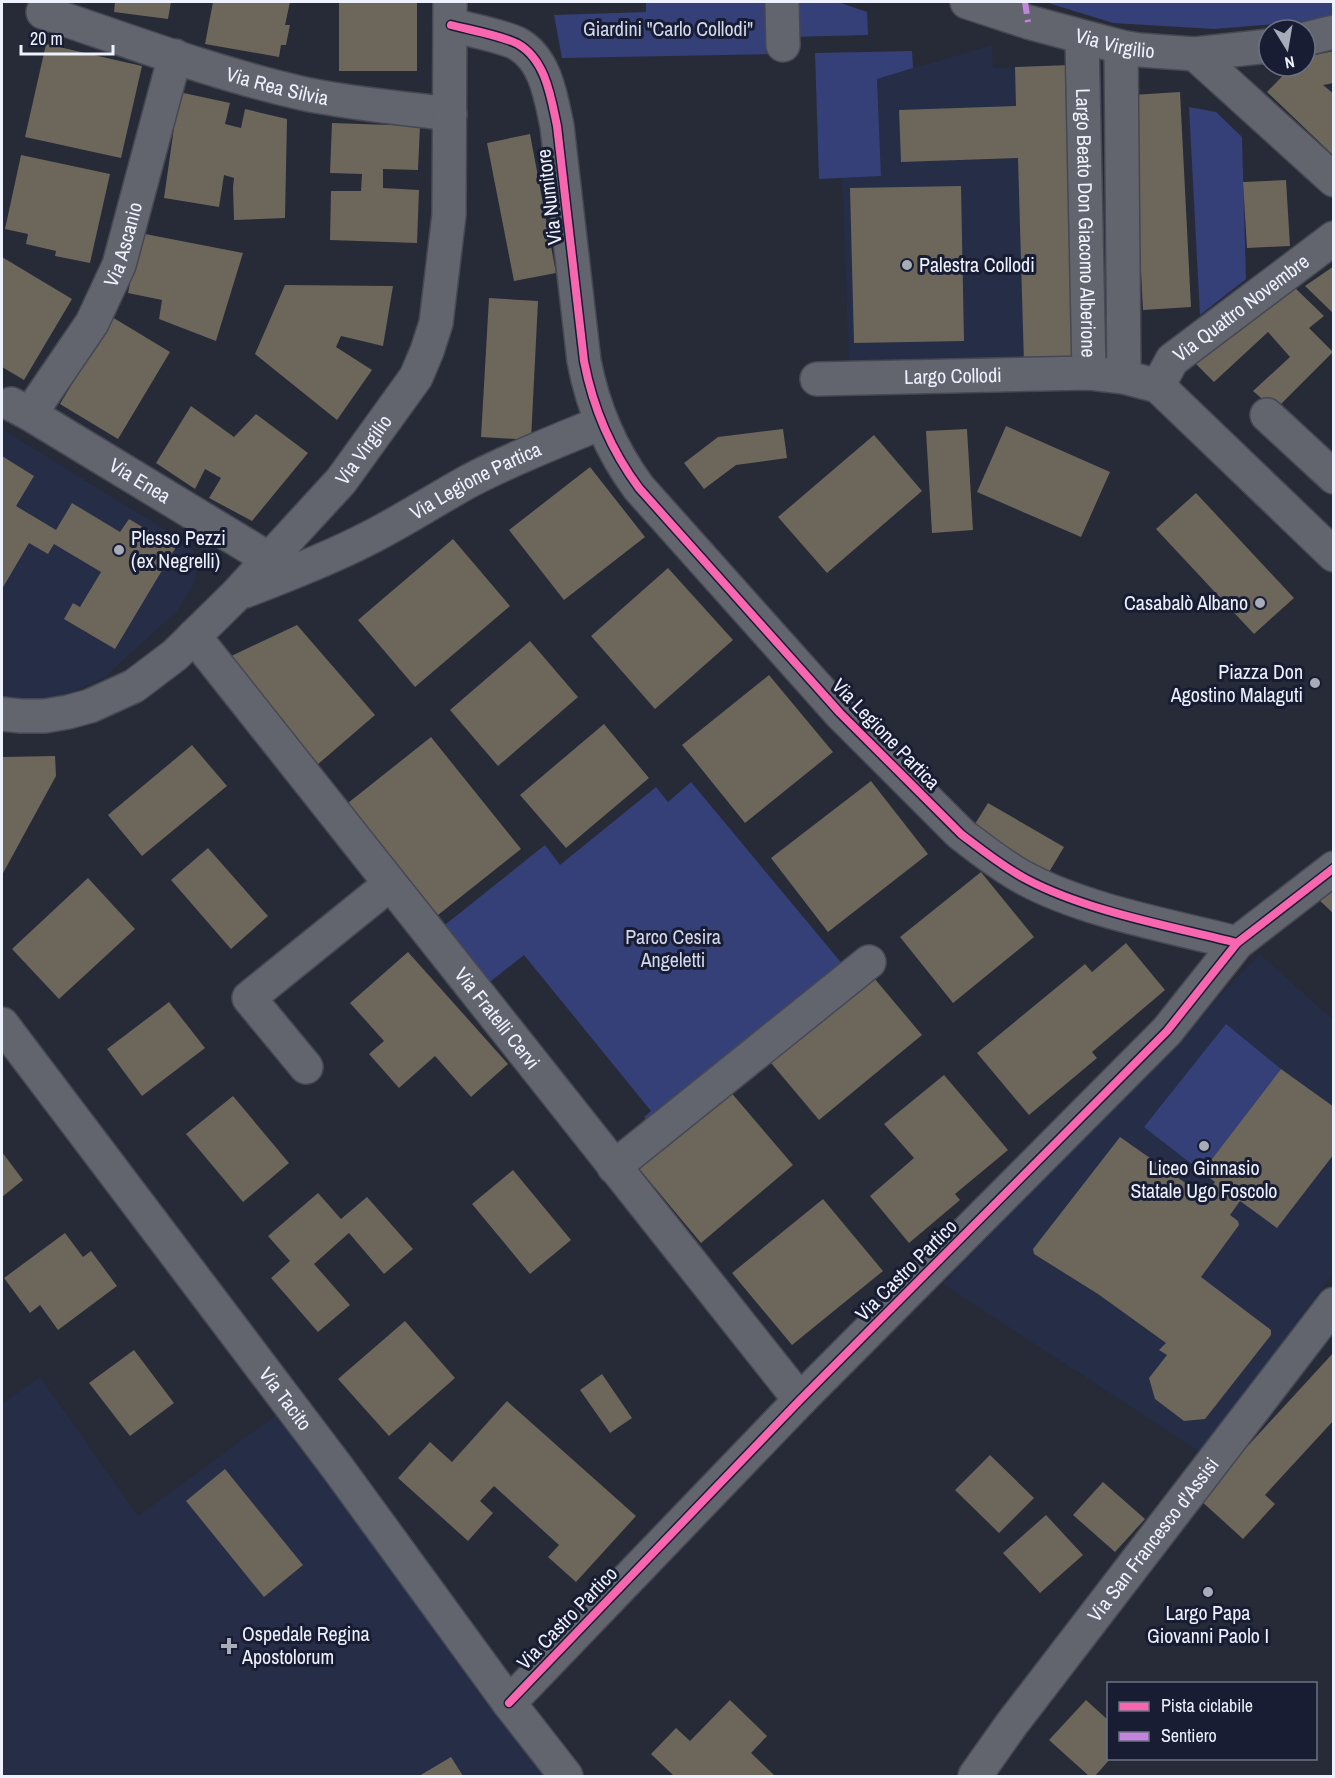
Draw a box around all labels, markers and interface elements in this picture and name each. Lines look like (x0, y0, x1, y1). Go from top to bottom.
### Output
park label: Giardini "Carlo Collodi" (583, 15, 753, 42)
scale bar (21, 18, 112, 56)
north arrow (1257, 18, 1317, 78)
street label: Via Virgilio (1072, 21, 1156, 64)
text: 20 m (30, 26, 63, 51)
text: N (1283, 51, 1297, 74)
street label: Via Rea Silvia (223, 60, 331, 111)
street label: Largo Beato Don Giacomo Alberione (1070, 88, 1103, 358)
street label: Via Numitore (529, 148, 568, 247)
street label: Via Ascanio (97, 199, 148, 291)
street label: Via Quattro Novembre (1167, 247, 1314, 368)
place label: Palestra Collodi (919, 251, 1035, 278)
marker: Palestra Collodi (900, 258, 914, 272)
street label: Largo Collodi (904, 361, 1002, 390)
street label: Via Virgilio (329, 409, 398, 490)
street label: Via Legione Partica (405, 435, 545, 526)
street label: Via Enea (104, 451, 176, 509)
place label: Plesso Pezzi (ex Negrelli) (131, 524, 226, 574)
marker: Plesso Pezzi (ex Negrelli) (112, 543, 126, 557)
place label: Casabalò Albano (1124, 589, 1248, 616)
marker: Casabalò Albano (1253, 596, 1267, 610)
place label: Piazza Don Agostino Malaguti (1170, 658, 1303, 708)
street label: Via Legione Partica (826, 672, 946, 795)
marker: Piazza Don Agostino Malaguti (1308, 676, 1322, 690)
park label: Parco Cesira Angeletti (625, 923, 721, 973)
street label: Via Fratelli Cervi (449, 962, 546, 1075)
marker: Liceo Ginnasio Statale Ugo Foscolo (1197, 1139, 1211, 1153)
place label: Liceo Ginnasio Statale Ugo Foscolo (1131, 1154, 1277, 1204)
street label: Via Castro Partico (849, 1213, 962, 1326)
street label: Via Tacito (253, 1361, 319, 1436)
street label: Via San Francesco d'Assisi (1081, 1452, 1225, 1627)
street label: Via Castro Partico (510, 1560, 623, 1675)
marker: Largo Papa Giovanni Paolo I (1201, 1585, 1215, 1599)
place label: Largo Papa Giovanni Paolo I (1147, 1599, 1269, 1649)
place label: Ospedale Regina Apostolorum (241, 1620, 370, 1670)
marker: Ospedale Regina Apostolorum (220, 1637, 238, 1655)
legend (1107, 1682, 1317, 1760)
text: Pista ciclabile (1161, 1693, 1253, 1718)
text: Sentiero (1161, 1723, 1217, 1748)

